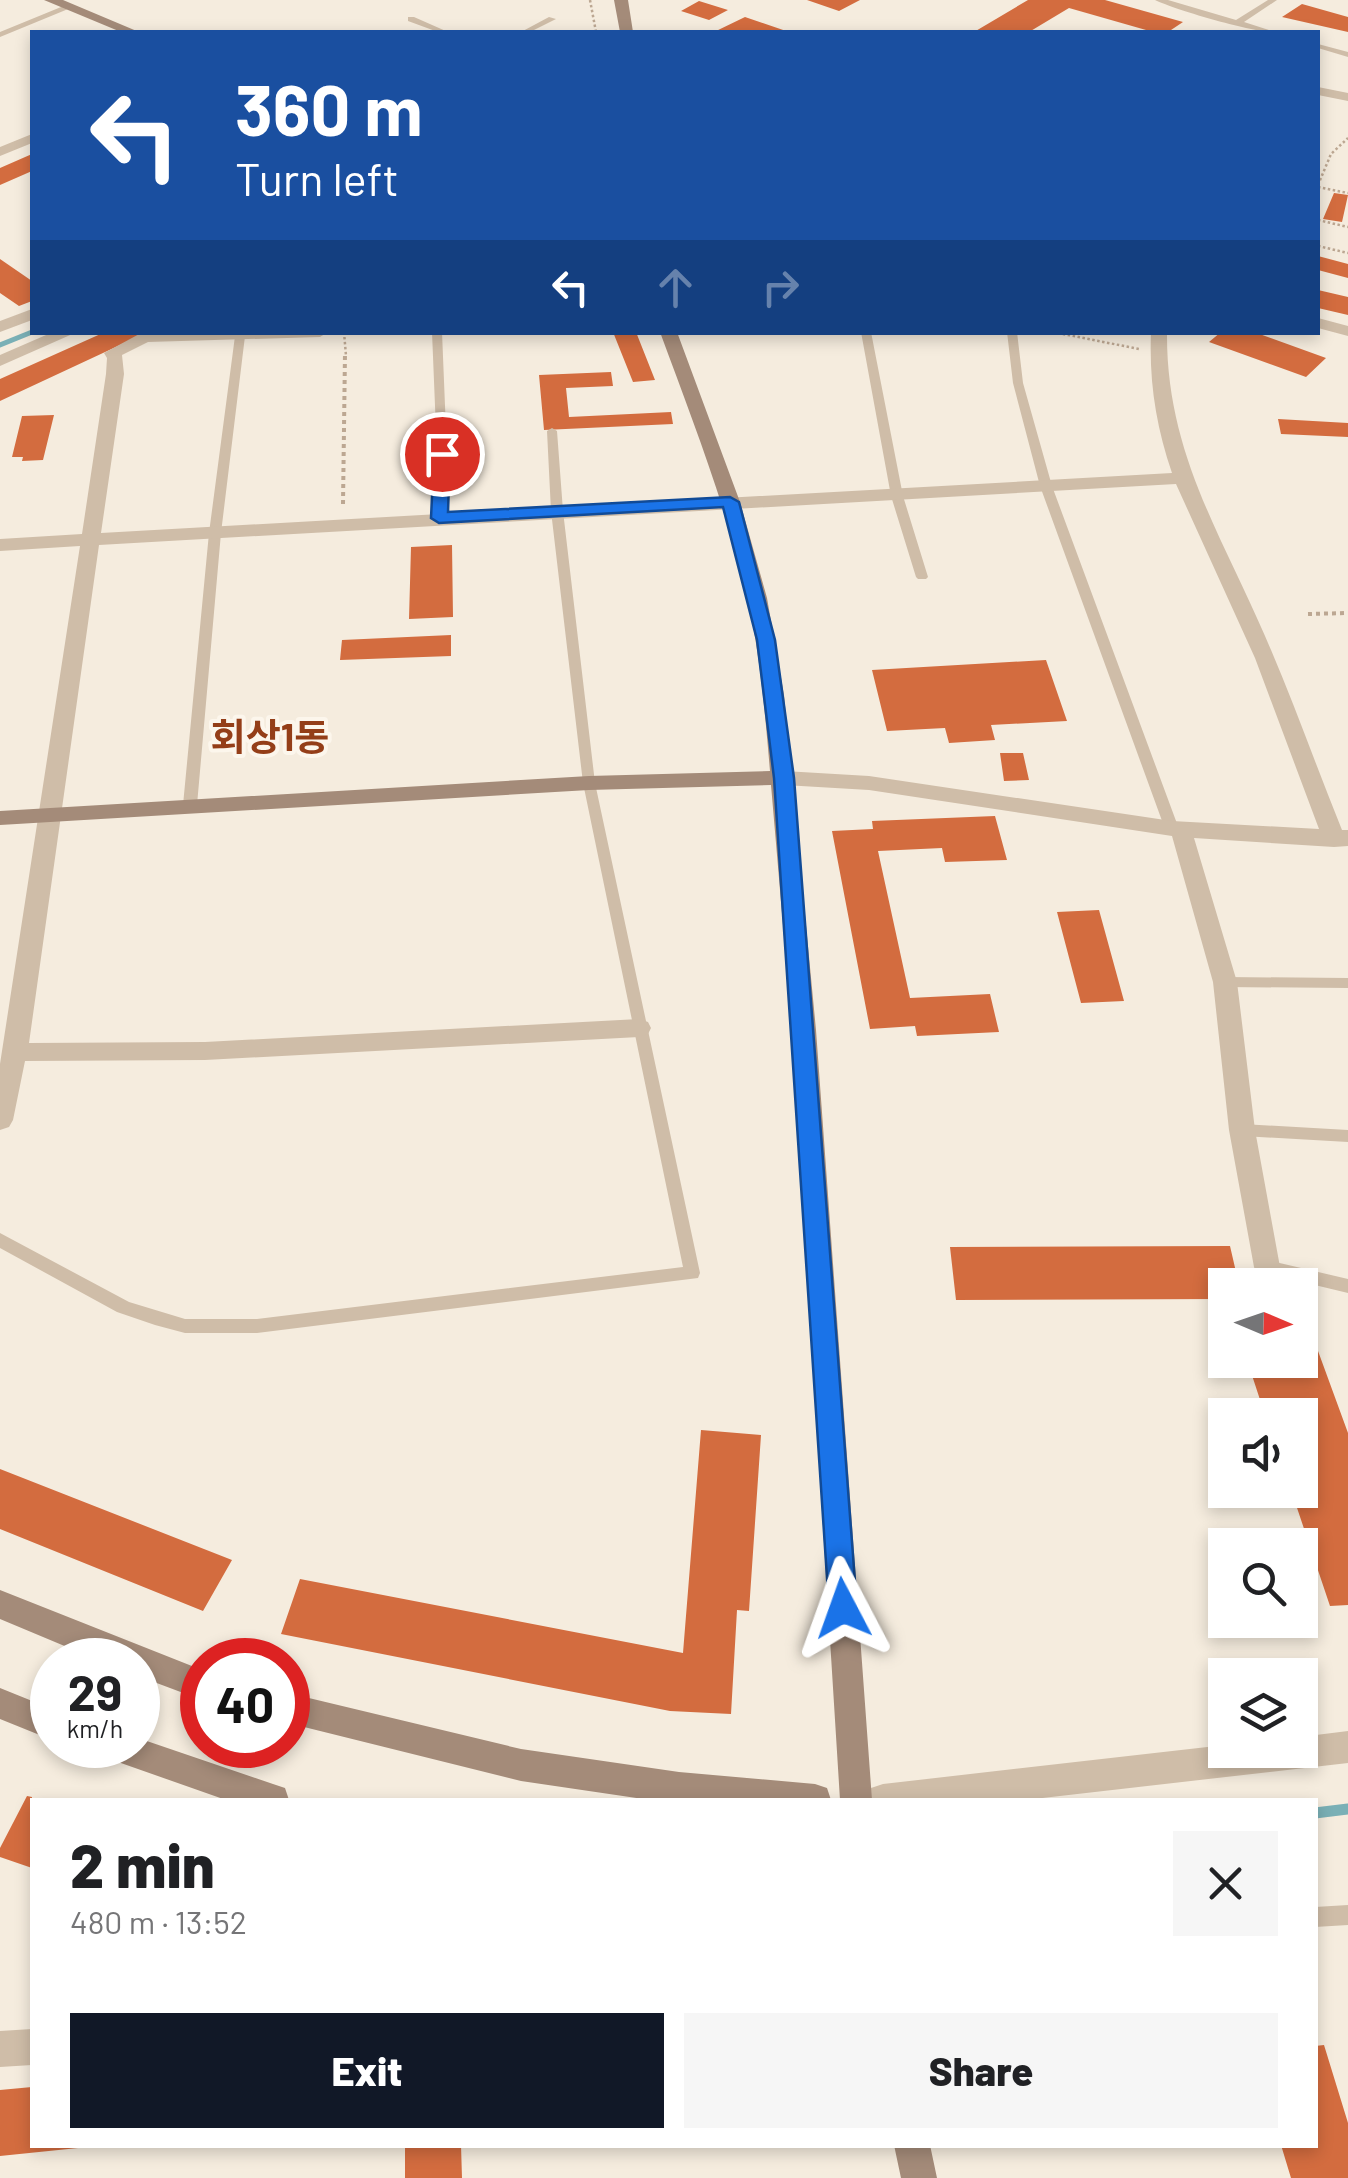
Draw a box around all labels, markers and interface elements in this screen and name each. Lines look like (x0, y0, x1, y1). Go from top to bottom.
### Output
text: 360 m (235, 66, 423, 150)
icon: left (70, 70, 200, 200)
text: Turn left (235, 151, 399, 205)
icon: left (543, 260, 598, 315)
icon: ahead (648, 260, 703, 315)
icon: right (753, 260, 808, 315)
pin (400, 412, 485, 497)
icon: arrive (415, 427, 470, 482)
district label: 회상1동 (211, 713, 329, 759)
north arrow (1208, 1268, 1318, 1378)
map controls (1208, 1268, 1318, 1768)
button: sound (1208, 1398, 1318, 1508)
button: search (1208, 1528, 1318, 1638)
position arrow (791, 1556, 895, 1660)
speed limit sign: 40 (180, 1638, 310, 1768)
button: layers (1208, 1658, 1318, 1768)
text: 29 (68, 1661, 122, 1721)
text: km/h (67, 1713, 123, 1743)
text: 2 min (70, 1828, 215, 1900)
button: close (1173, 1831, 1278, 1936)
text: 480 m · 13:52 (70, 1902, 247, 1940)
button: Exit (70, 2013, 664, 2128)
button: Share (684, 2013, 1278, 2128)

